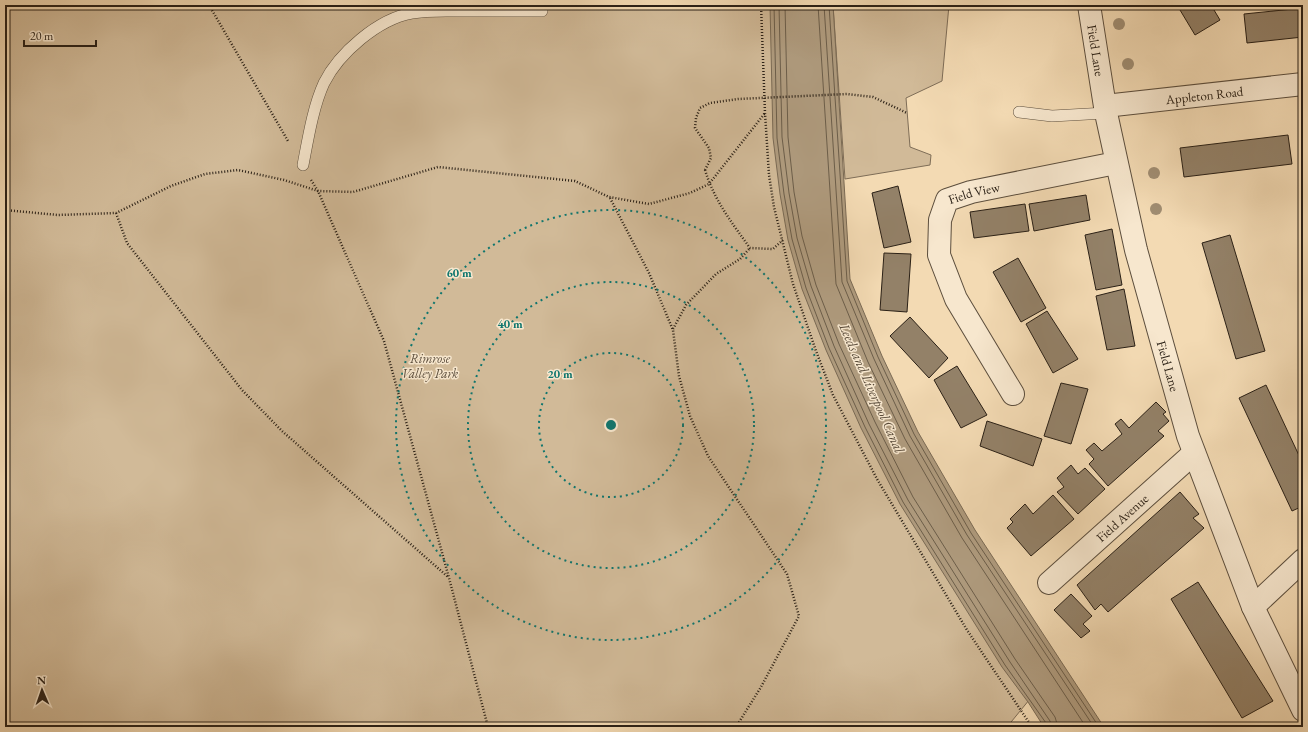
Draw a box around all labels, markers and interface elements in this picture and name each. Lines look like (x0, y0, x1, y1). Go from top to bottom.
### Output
scale bar (24, 22, 96, 48)
street label: Field Lane (1084, 23, 1109, 77)
text: 20 m (30, 28, 54, 44)
street label: Appleton Road (1164, 82, 1244, 108)
street label: Field View (946, 178, 1001, 208)
text: 60 m (446, 265, 472, 281)
text: 40 m (497, 316, 523, 332)
water label: Leeds and Liverpool Canal (835, 319, 909, 457)
street label: Field Lane (1153, 339, 1184, 393)
park label: Rimrose Valley Park (402, 350, 458, 382)
text: 20 m (547, 366, 573, 382)
centre of rings (604, 418, 618, 432)
street label: Field Avenue (1092, 490, 1152, 545)
north arrow (22, 670, 62, 710)
text: N (37, 673, 46, 687)

